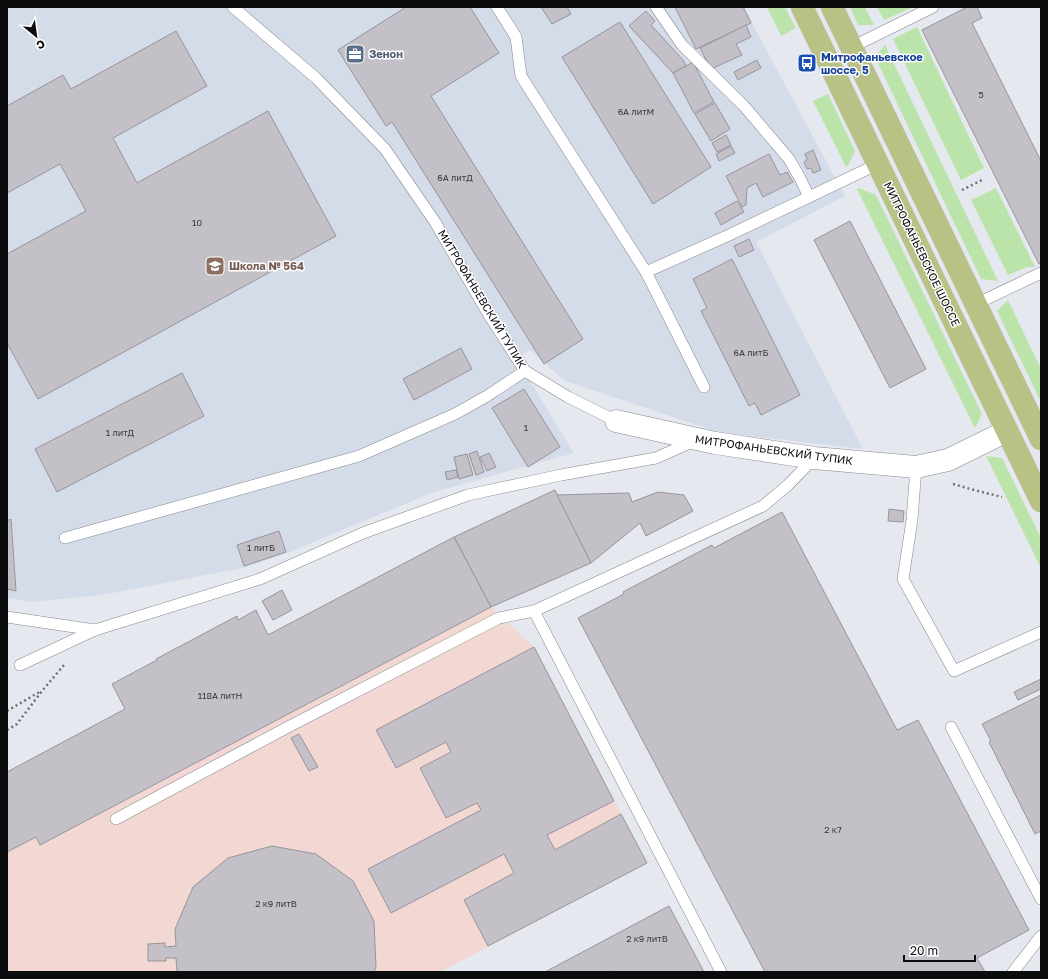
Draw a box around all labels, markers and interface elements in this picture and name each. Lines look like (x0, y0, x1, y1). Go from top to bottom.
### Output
north arrow (16, 16, 56, 56)
text: С (34, 38, 48, 53)
office icon: Зенон (344, 43, 366, 65)
place label: Зенон (369, 47, 403, 60)
place label: Митрофаньевское шоссе, 5 (821, 50, 923, 76)
bus stop icon: Митрофаньевское шоссе, 5 (796, 52, 818, 74)
house number: 5 (978, 89, 984, 100)
house number: 6А литМ (618, 106, 654, 117)
house number: 6А литД (437, 172, 473, 183)
street label: МИТРОФАНЬЕВСКОЕ ШОССЕ (882, 179, 963, 328)
house number: 10 (192, 217, 202, 228)
street label: МИТРОФАНЬЕВСКИЙ ТУПИК (436, 227, 529, 371)
school or university icon: Школа № 564 (204, 255, 226, 277)
place label: Школа № 564 (229, 259, 304, 272)
house number: 6А литБ (734, 347, 768, 358)
house number: 1 (524, 422, 529, 433)
house number: 1 литД (106, 427, 135, 438)
street label: МИТРОФАНЬЕВСКИЙ ТУПИК (694, 432, 854, 467)
house number: 1 литБ (247, 542, 275, 553)
house number: 118А литН (198, 690, 242, 701)
house number: 2 к7 (824, 824, 842, 835)
house number: 2 к9 литВ (255, 898, 297, 909)
house number: 2 к9 литВ (626, 933, 668, 944)
scale bar (904, 937, 975, 963)
text: 20 m (910, 943, 938, 958)

